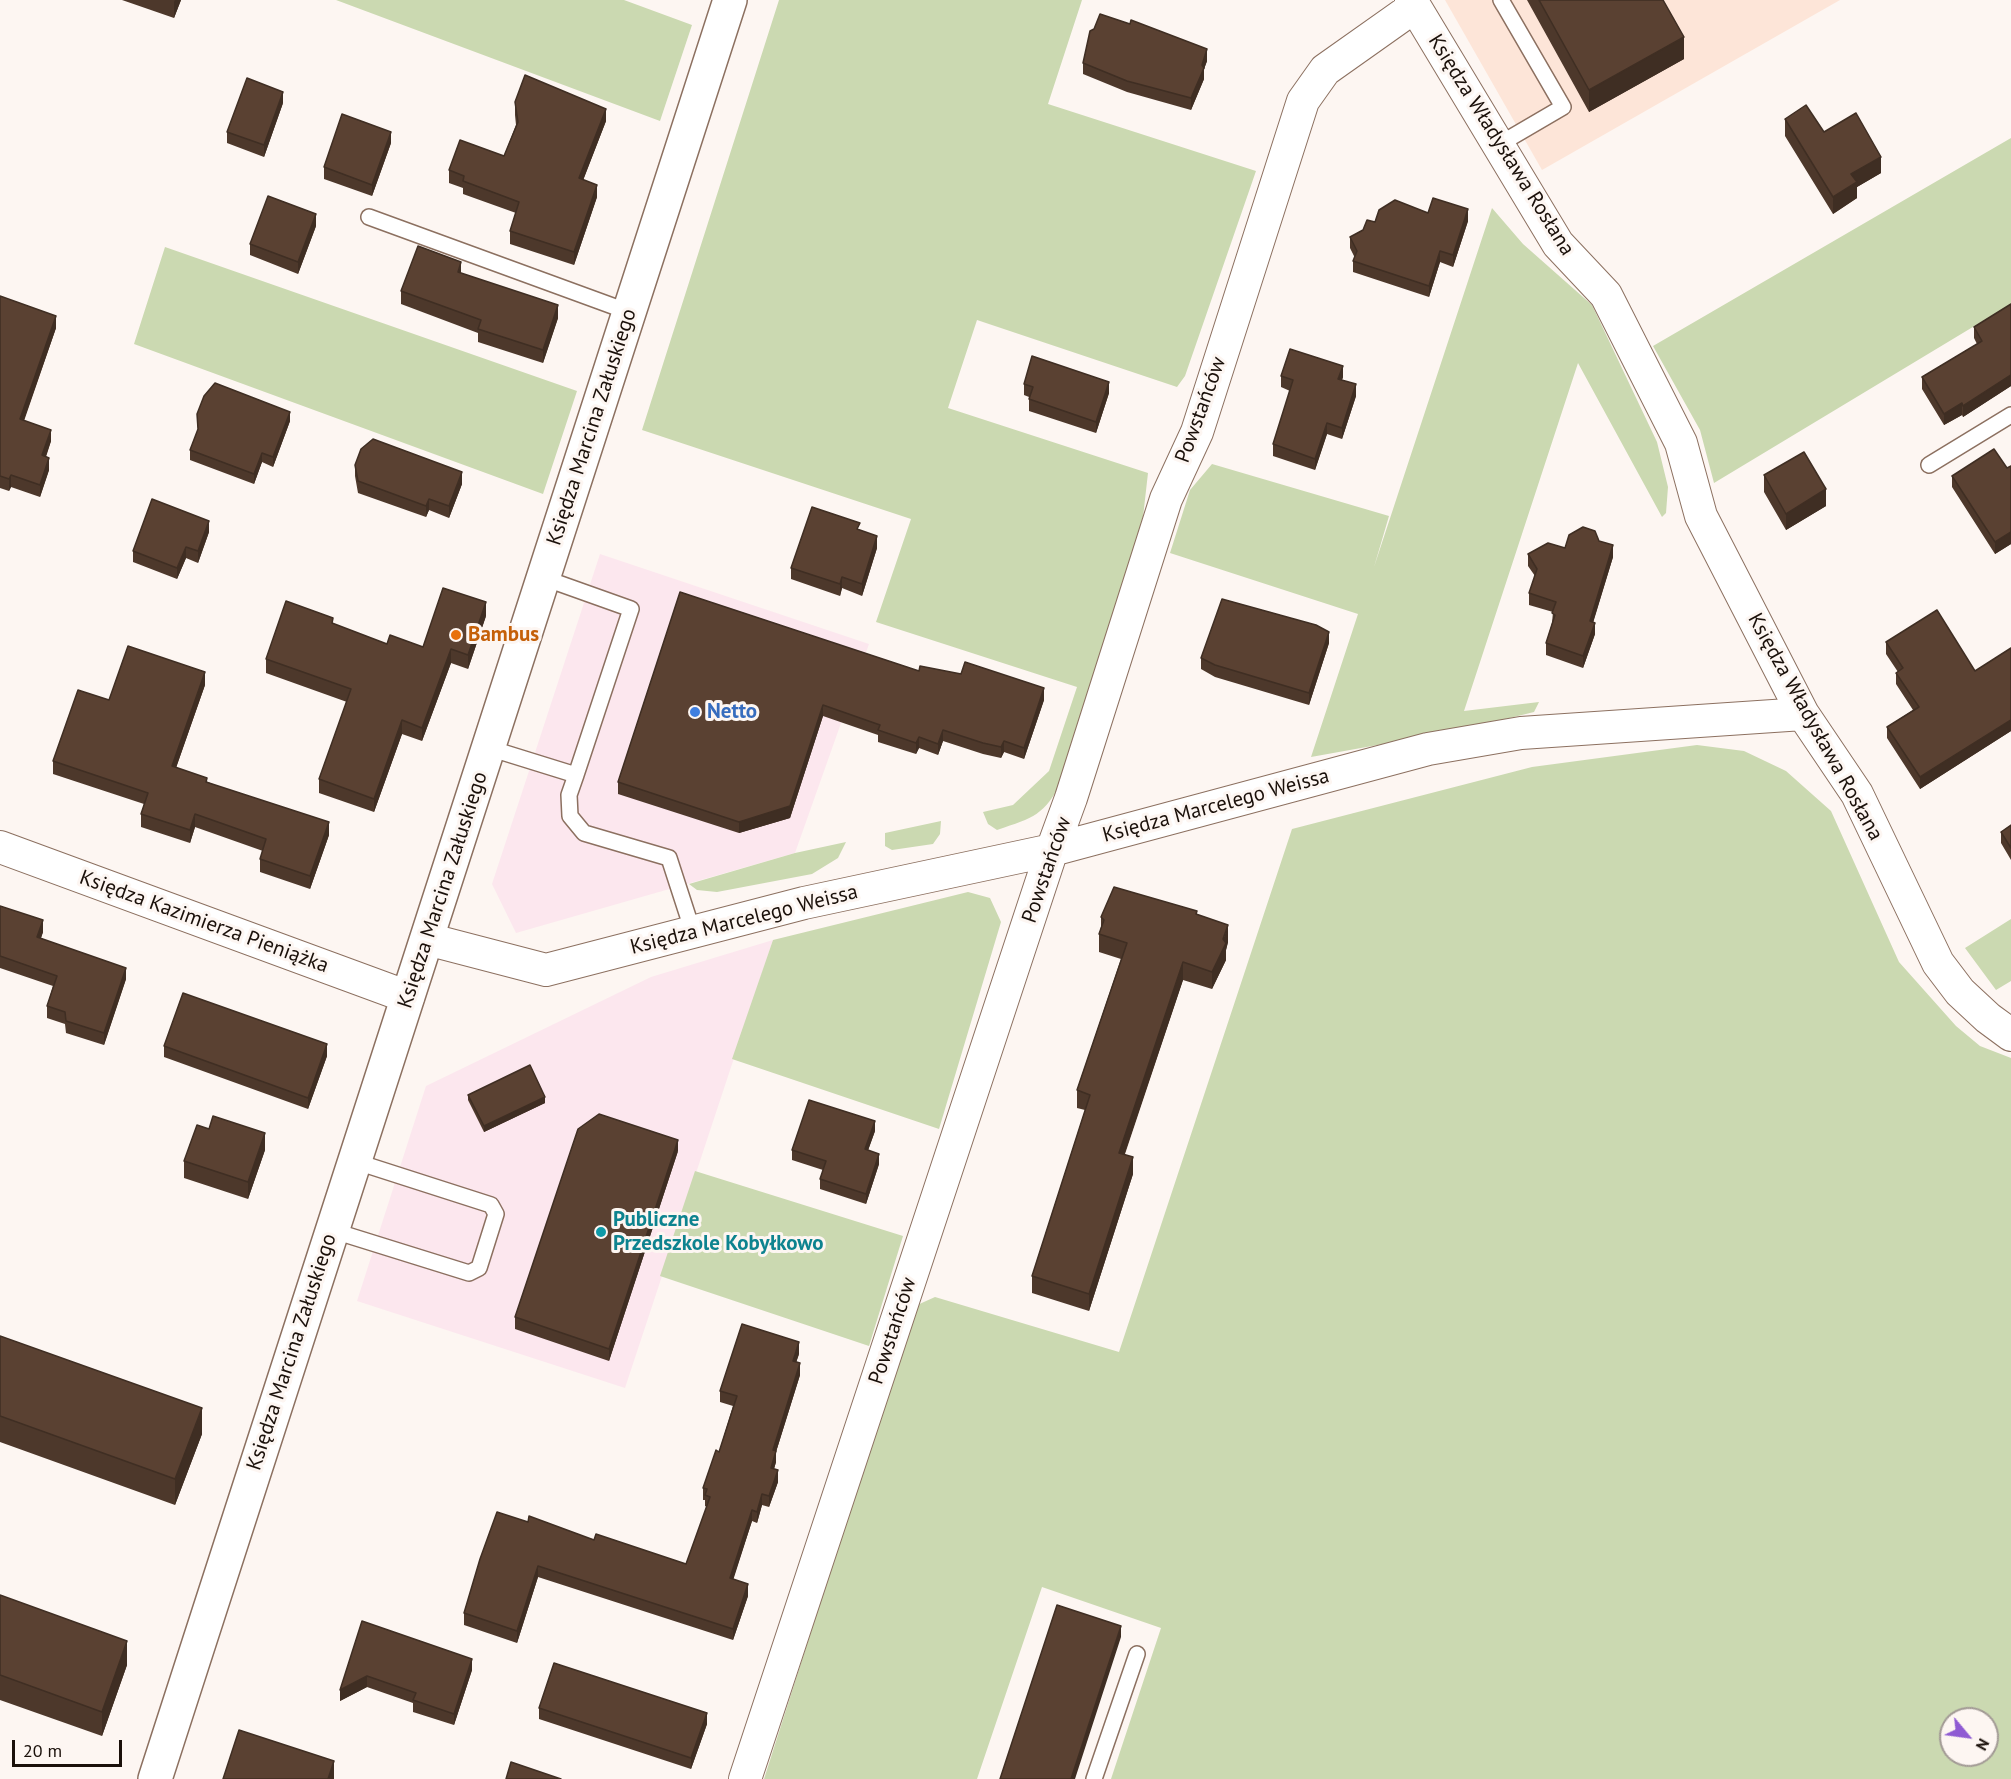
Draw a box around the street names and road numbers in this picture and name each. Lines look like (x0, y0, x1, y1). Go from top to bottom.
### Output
street label: Księdza Władysława Rosłana (1422, 30, 1580, 260)
street label: Księdza Marcina Załuskiego (542, 306, 642, 548)
street label: Powstańców (1170, 354, 1232, 466)
street label: Księdza Władysława Rosłana (1742, 609, 1888, 845)
street label: Księdza Marcelego Weissa (1100, 764, 1332, 848)
street label: Księdza Marcina Załuskiego (393, 769, 493, 1011)
street label: Powstańców (1017, 814, 1077, 926)
street label: Księdza Kazimierza Pieniążka (76, 865, 332, 979)
street label: Księdza Marcelego Weissa (628, 880, 860, 960)
street label: Księdza Marcina Załuskiego (242, 1231, 342, 1473)
street label: Powstańców (864, 1274, 922, 1388)

